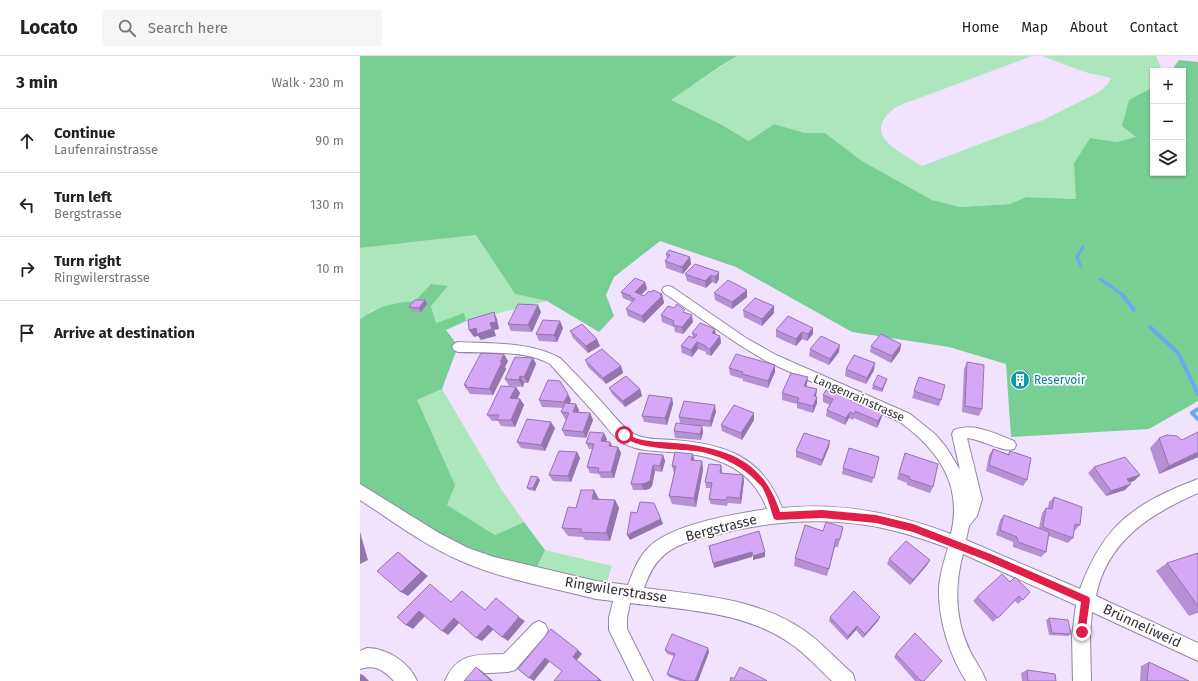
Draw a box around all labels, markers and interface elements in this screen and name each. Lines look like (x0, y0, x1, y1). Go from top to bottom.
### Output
search box (102, 10, 382, 46)
text: Locato (20, 16, 78, 39)
icon: search (116, 17, 138, 39)
text: Search here (148, 19, 228, 37)
text: Home (962, 19, 999, 36)
text: Map (1021, 19, 1048, 36)
text: About (1070, 19, 1108, 36)
text: Contact (1130, 19, 1178, 36)
map controls (1150, 68, 1186, 176)
button: + (1150, 68, 1186, 104)
text: 3 min (16, 72, 58, 93)
text: Walk · 230 m (272, 75, 344, 90)
button: − (1150, 104, 1186, 140)
text: Continue (54, 124, 115, 142)
icon: ahead (16, 130, 38, 152)
text: 90 m (315, 133, 344, 148)
button: layers (1150, 140, 1186, 176)
text: Laufenrainstrasse (54, 142, 158, 157)
text: Turn left (54, 188, 112, 206)
icon: left (16, 194, 38, 216)
text: 130 m (310, 197, 344, 212)
text: Bergstrasse (54, 206, 122, 221)
text: Turn right (54, 252, 121, 270)
icon: right (16, 258, 38, 280)
text: 10 m (317, 261, 344, 276)
text: Ringwilerstrasse (54, 270, 150, 285)
icon: arrive (16, 322, 38, 344)
text: Arrive at destination (54, 324, 195, 342)
building icon: Reservoir (1009, 369, 1031, 391)
street label: Langenrainstrasse (811, 372, 907, 424)
place label: Reservoir (1034, 373, 1086, 387)
route start (615, 426, 633, 444)
street label: Bergstrasse (683, 511, 759, 545)
street label: Ringwilerstrasse (564, 574, 668, 606)
street label: Brünneliweid (1100, 601, 1184, 651)
route end (1073, 623, 1091, 641)

